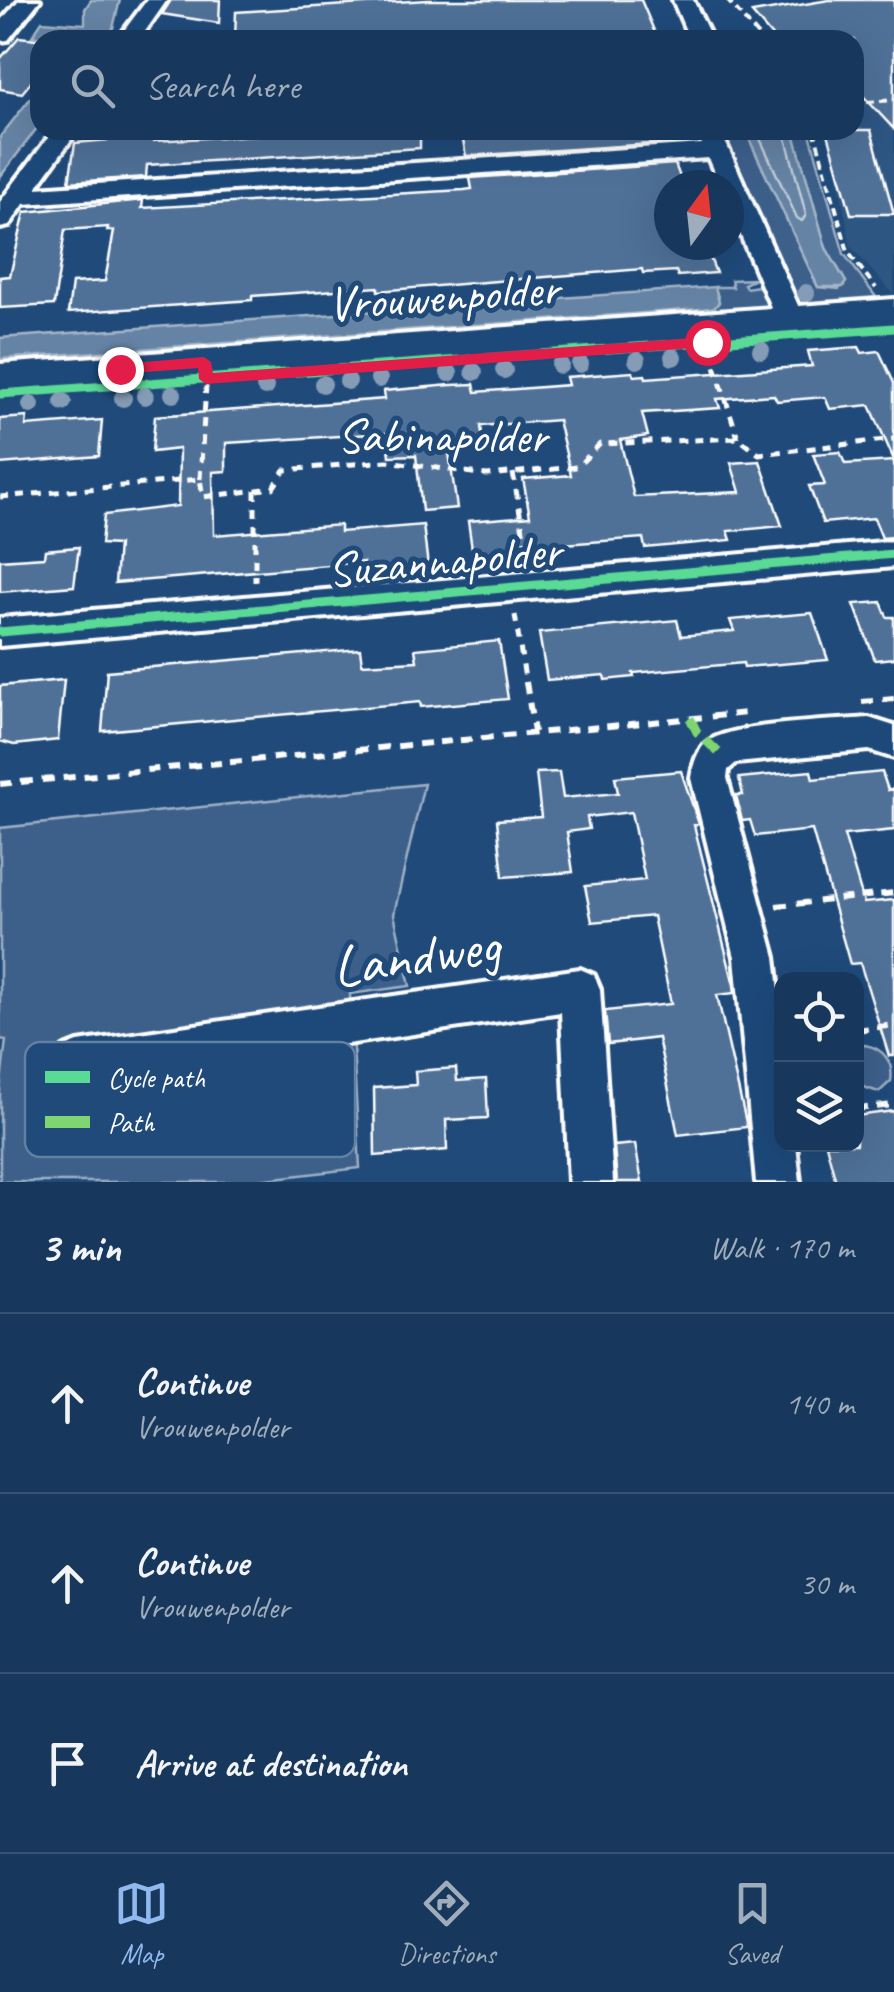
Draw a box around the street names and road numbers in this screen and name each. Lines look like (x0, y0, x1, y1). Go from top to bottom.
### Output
street label: Vrouwenpolder (326, 258, 565, 334)
street label: Sabinapolder (337, 406, 551, 466)
street label: Suzannapolder (325, 520, 568, 600)
street label: Landweg (328, 907, 507, 1003)

